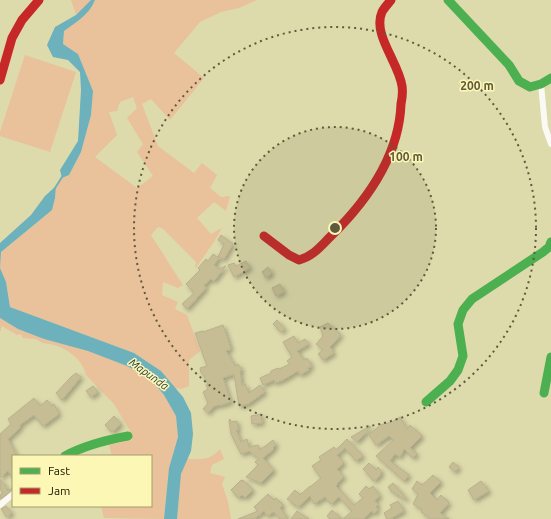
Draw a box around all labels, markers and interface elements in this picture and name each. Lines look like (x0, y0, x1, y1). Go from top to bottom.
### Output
text: 200 m (460, 79, 494, 92)
text: 100 m (389, 150, 423, 163)
centre of rings (328, 221, 342, 235)
water label: Mapunda (127, 356, 171, 392)
legend (12, 455, 152, 507)
text: Fast (48, 464, 70, 477)
text: Jam (48, 484, 70, 497)

